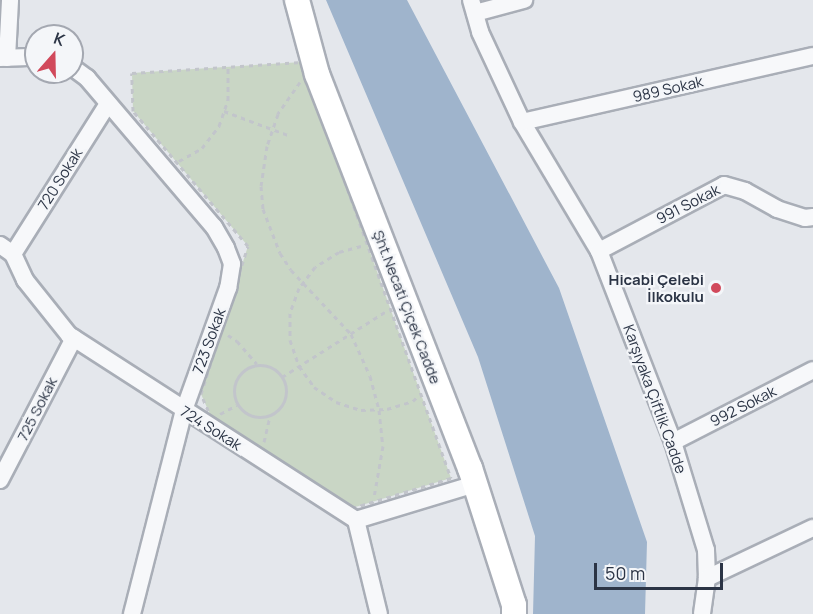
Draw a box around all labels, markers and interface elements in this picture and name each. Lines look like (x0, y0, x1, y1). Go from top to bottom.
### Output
north arrow (24, 24, 84, 84)
text: K (51, 27, 68, 51)
street label: 989 Sokak (631, 72, 705, 106)
street label: 720 Sokak (34, 145, 86, 213)
street label: 991 Sokak (653, 180, 723, 228)
street label: Şht.Necati Çiçek Cadde (369, 228, 445, 386)
place label: Hicabi Çelebi İlkokulu (609, 270, 704, 305)
marker: Hicabi Çelebi İlkokulu (709, 281, 723, 295)
street label: 723 Sokak (189, 306, 229, 376)
street label: Karşıyaka Çiftlik Cadde (620, 322, 690, 476)
street label: 725 Sokak (13, 374, 61, 444)
street label: 992 Sokak (707, 382, 779, 430)
street label: 724 Sokak (177, 402, 245, 454)
scale bar (597, 551, 726, 589)
text: 50 m (605, 561, 645, 585)

